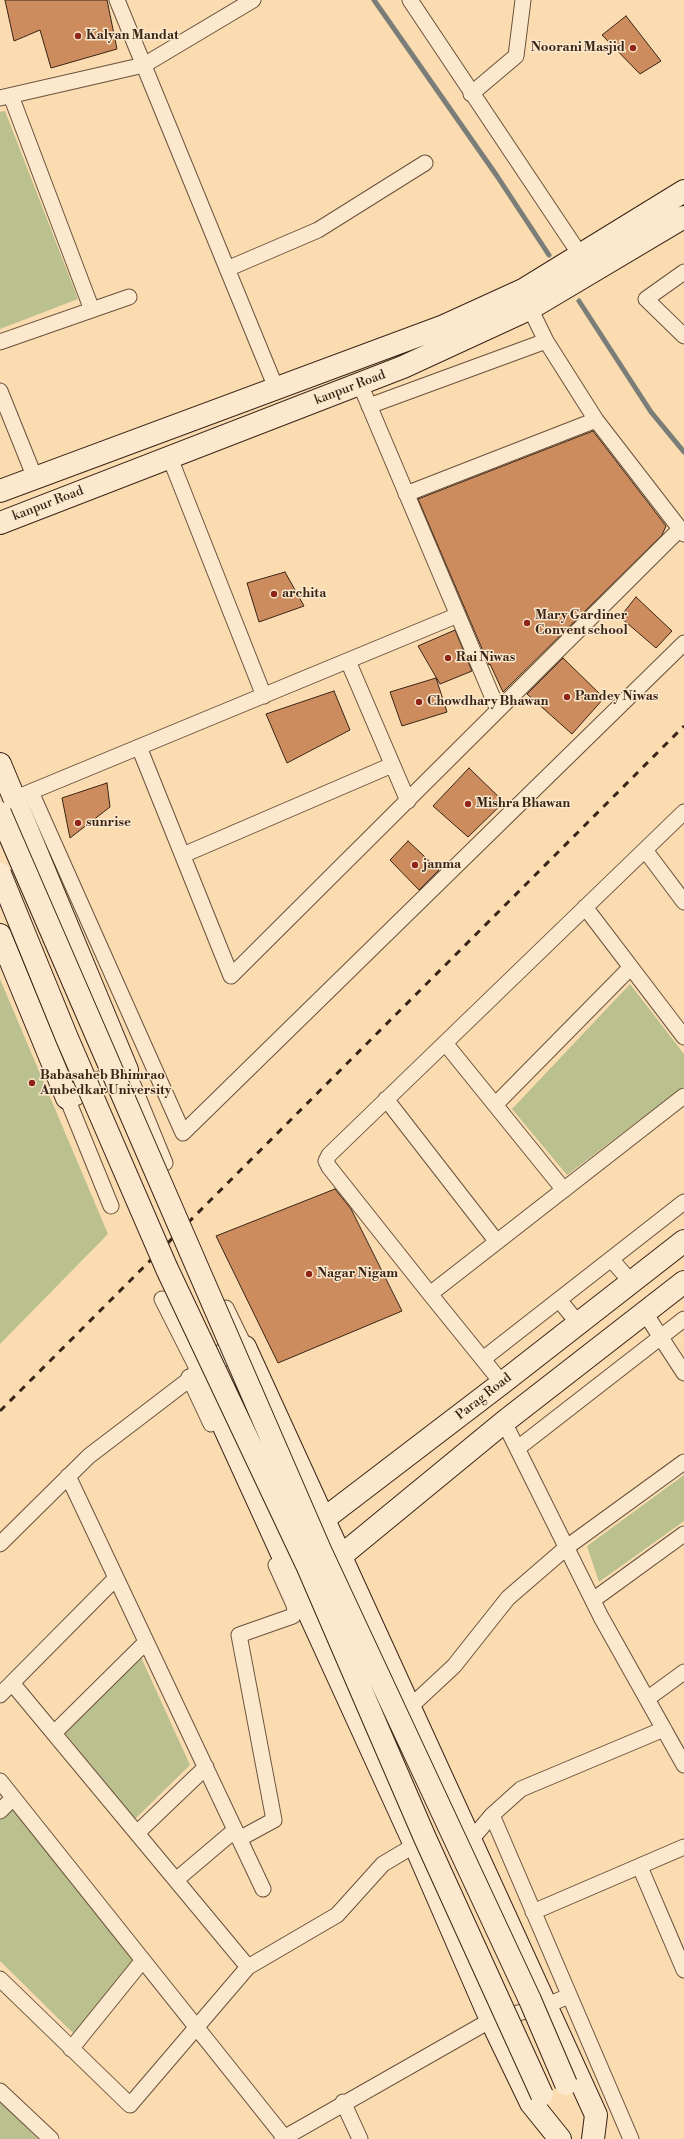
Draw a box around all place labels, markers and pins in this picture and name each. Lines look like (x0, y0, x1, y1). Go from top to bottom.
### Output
place label: Kalyan Mandat (86, 28, 179, 44)
marker: Kalyan Mandat (73, 31, 83, 41)
place label: Noorani Masjid (531, 40, 625, 56)
marker: Noorani Masjid (628, 43, 638, 53)
place label: archita (282, 586, 326, 602)
marker: archita (269, 589, 279, 599)
place label: Mary Gardiner Convent school (535, 608, 628, 639)
marker: Mary Gardiner Convent school (522, 618, 532, 628)
place label: Rai Niwas (456, 650, 515, 666)
marker: Rai Niwas (443, 653, 453, 663)
place label: Pandey Niwas (575, 689, 658, 705)
marker: Pandey Niwas (562, 692, 572, 702)
place label: Chowdhary Bhawan (427, 694, 548, 710)
marker: Chowdhary Bhawan (414, 697, 424, 707)
place label: Mishra Bhawan (476, 796, 570, 812)
marker: Mishra Bhawan (463, 799, 473, 809)
place label: sunrise (86, 815, 131, 831)
marker: sunrise (73, 818, 83, 828)
place label: janma (423, 857, 461, 873)
marker: janma (410, 860, 420, 870)
place label: Babasaheb Bhimrao Ambedkar University (40, 1068, 171, 1099)
marker: Babasaheb Bhimrao Ambedkar University (27, 1078, 37, 1088)
place label: Nagar Nigam (317, 1266, 398, 1282)
marker: Nagar Nigam (304, 1269, 314, 1279)

